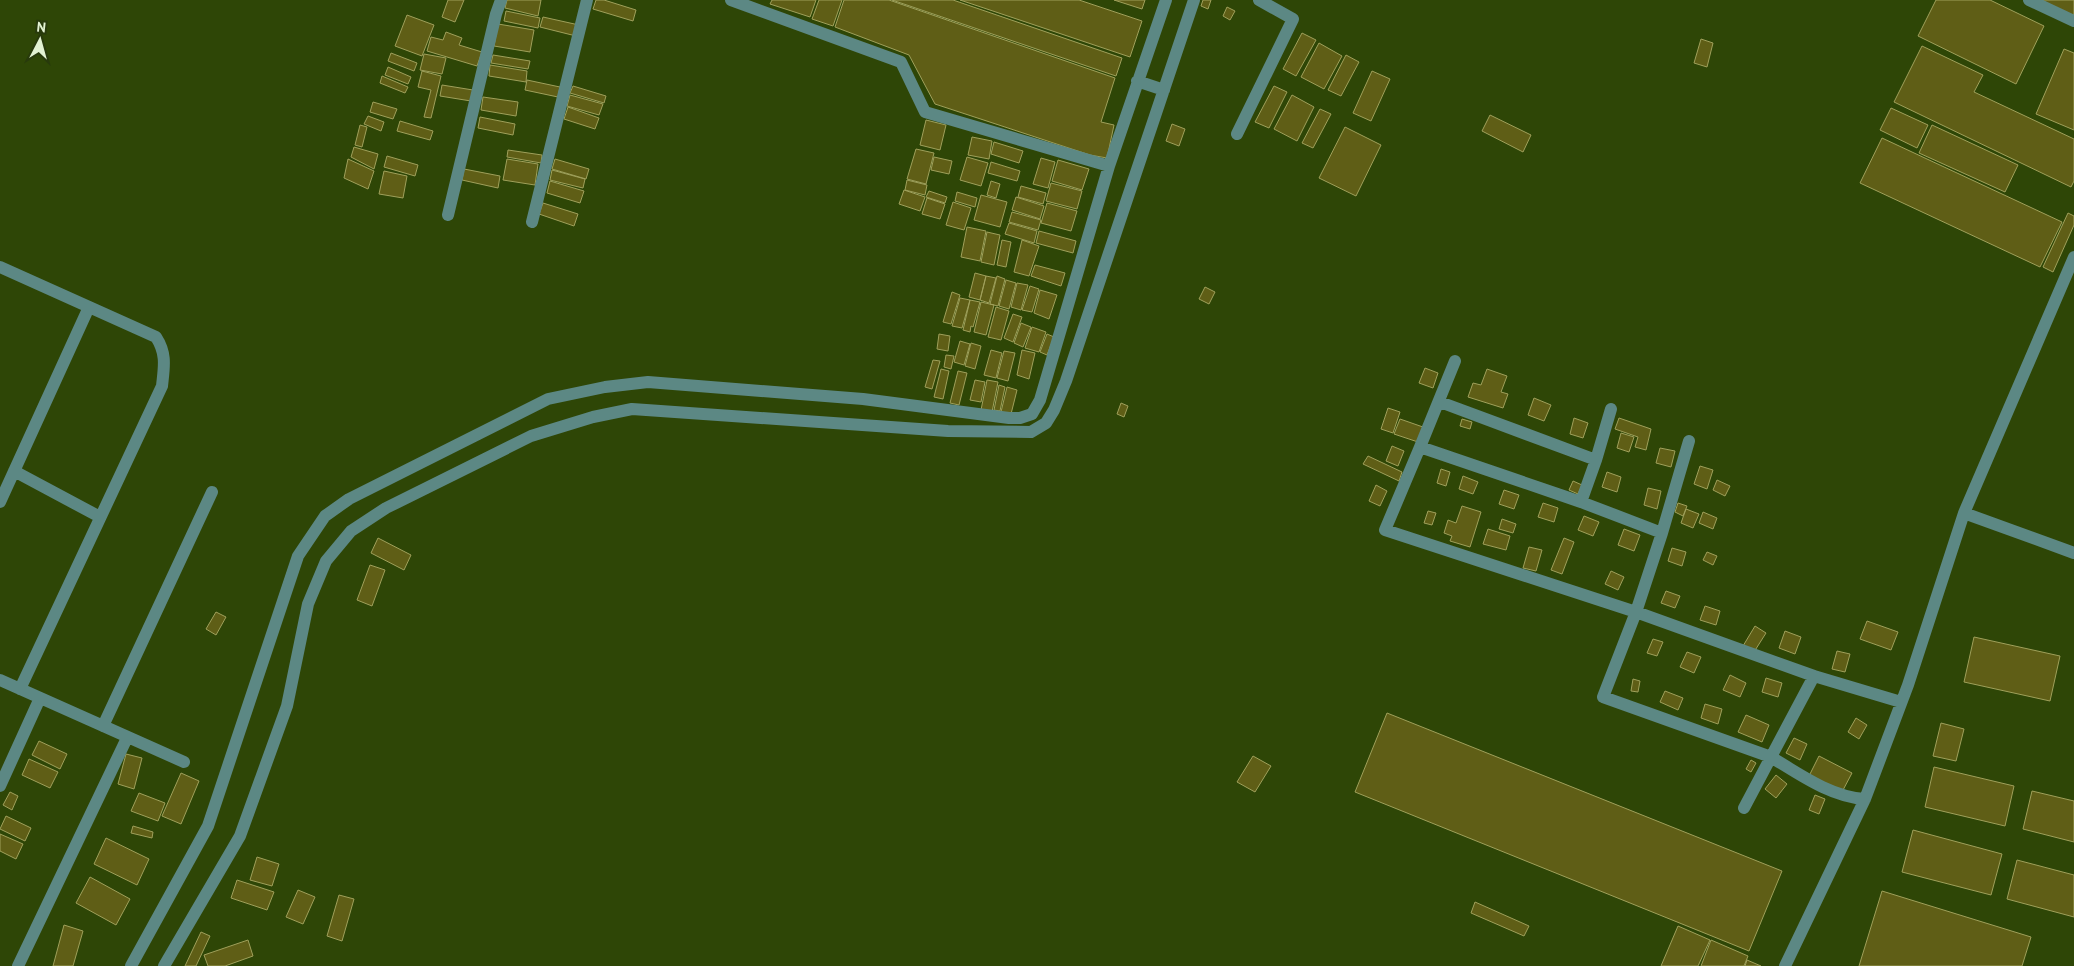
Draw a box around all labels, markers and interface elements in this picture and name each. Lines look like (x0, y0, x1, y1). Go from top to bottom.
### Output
north arrow (15, 15, 65, 65)
text: N (36, 18, 47, 37)

